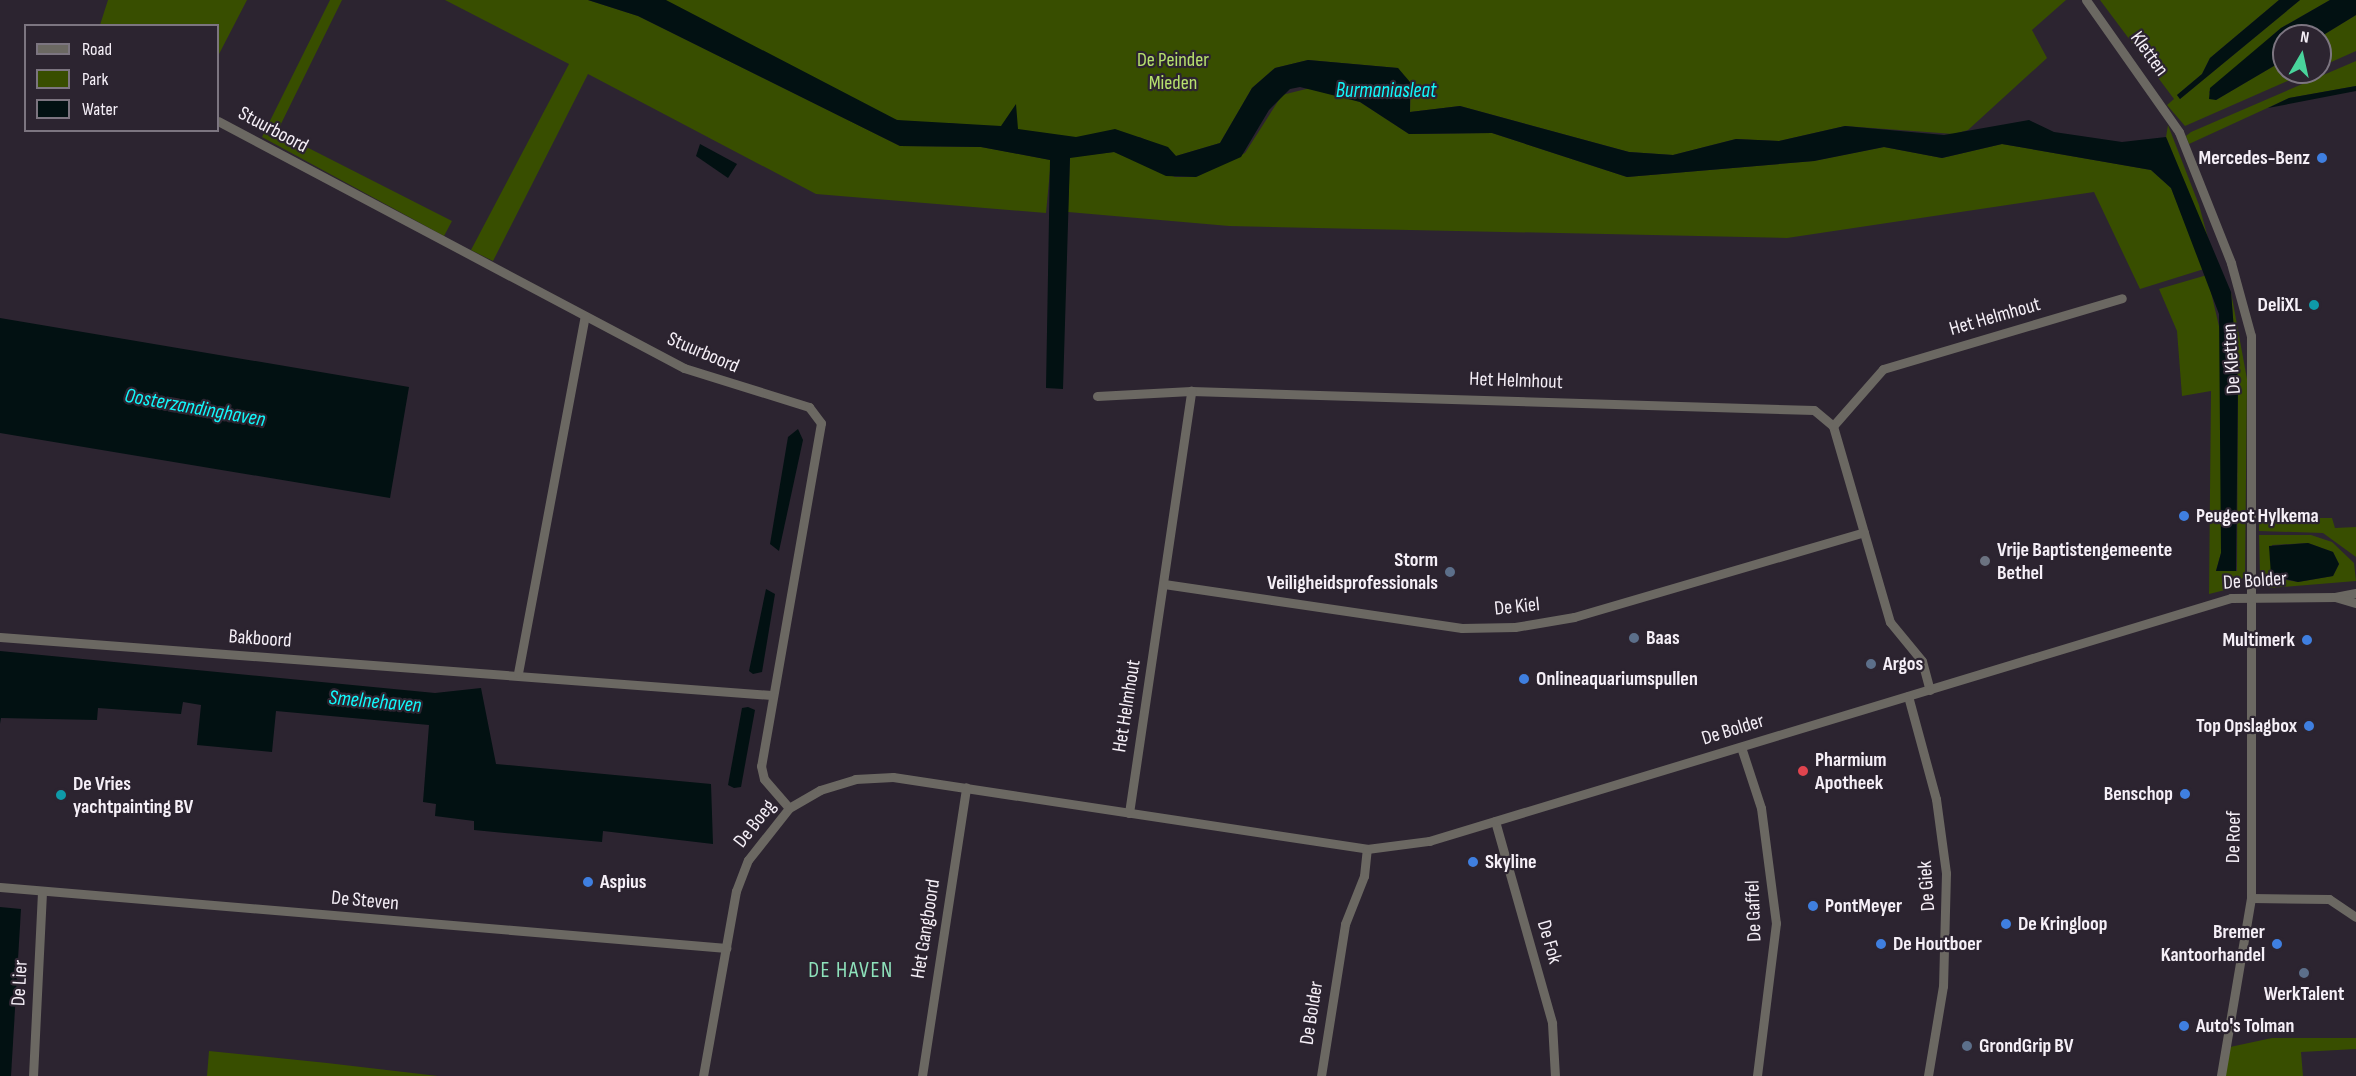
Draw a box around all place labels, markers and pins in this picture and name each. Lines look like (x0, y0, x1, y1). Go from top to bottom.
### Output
place label: Mercedes-Benz (2199, 146, 2310, 170)
marker: Mercedes-Benz (2315, 151, 2329, 165)
place label: DeliXL (2258, 293, 2302, 317)
marker: DeliXL (2307, 298, 2321, 312)
place label: Peugeot Hylkema (2196, 504, 2319, 528)
marker: Peugeot Hylkema (2177, 509, 2191, 523)
place label: Vrije Baptistengemeente Bethel (1997, 538, 2172, 585)
place label: Storm Veiligheidsprofessionals (1267, 548, 1438, 595)
marker: Vrije Baptistengemeente Bethel (1978, 554, 1992, 568)
marker: Storm Veiligheidsprofessionals (1443, 565, 1457, 579)
place label: Baas (1646, 626, 1680, 650)
place label: Multimerk (2222, 628, 2295, 652)
marker: Baas (1627, 631, 1641, 645)
marker: Multimerk (2300, 633, 2314, 647)
place label: Argos (1883, 652, 1923, 676)
marker: Argos (1864, 657, 1878, 671)
place label: Onlineaquariumspullen (1536, 667, 1698, 691)
marker: Onlineaquariumspullen (1517, 672, 1531, 686)
place label: Top Opslagbox (2196, 714, 2297, 738)
marker: Top Opslagbox (2302, 719, 2316, 733)
place label: Pharmium Apotheek (1815, 748, 1887, 795)
marker: Pharmium Apotheek (1796, 764, 1810, 778)
place label: De Vries yachtpainting BV (73, 772, 193, 819)
place label: Benschop (2104, 782, 2173, 806)
marker: Benschop (2178, 787, 2192, 801)
marker: De Vries yachtpainting BV (54, 788, 68, 802)
place label: Skyline (1485, 850, 1537, 874)
marker: Skyline (1466, 855, 1480, 869)
place label: Aspius (600, 870, 646, 894)
marker: Aspius (581, 875, 595, 889)
place label: PontMeyer (1825, 894, 1902, 918)
marker: PontMeyer (1806, 899, 1820, 913)
place label: De Kringloop (2018, 912, 2107, 936)
marker: De Kringloop (1999, 917, 2013, 931)
place label: Bremer Kantoorhandel (2161, 921, 2265, 968)
place label: De Houtboer (1893, 932, 1982, 956)
marker: De Houtboer (1874, 937, 1888, 951)
marker: Bremer Kantoorhandel (2270, 937, 2284, 951)
marker: WerkTalent (2297, 966, 2311, 980)
place label: WerkTalent (2264, 982, 2344, 1006)
place label: Auto's Tolman (2196, 1014, 2294, 1038)
marker: Auto's Tolman (2177, 1019, 2191, 1033)
place label: GrondGrip BV (1979, 1034, 2073, 1058)
marker: GrondGrip BV (1960, 1039, 1974, 1053)

